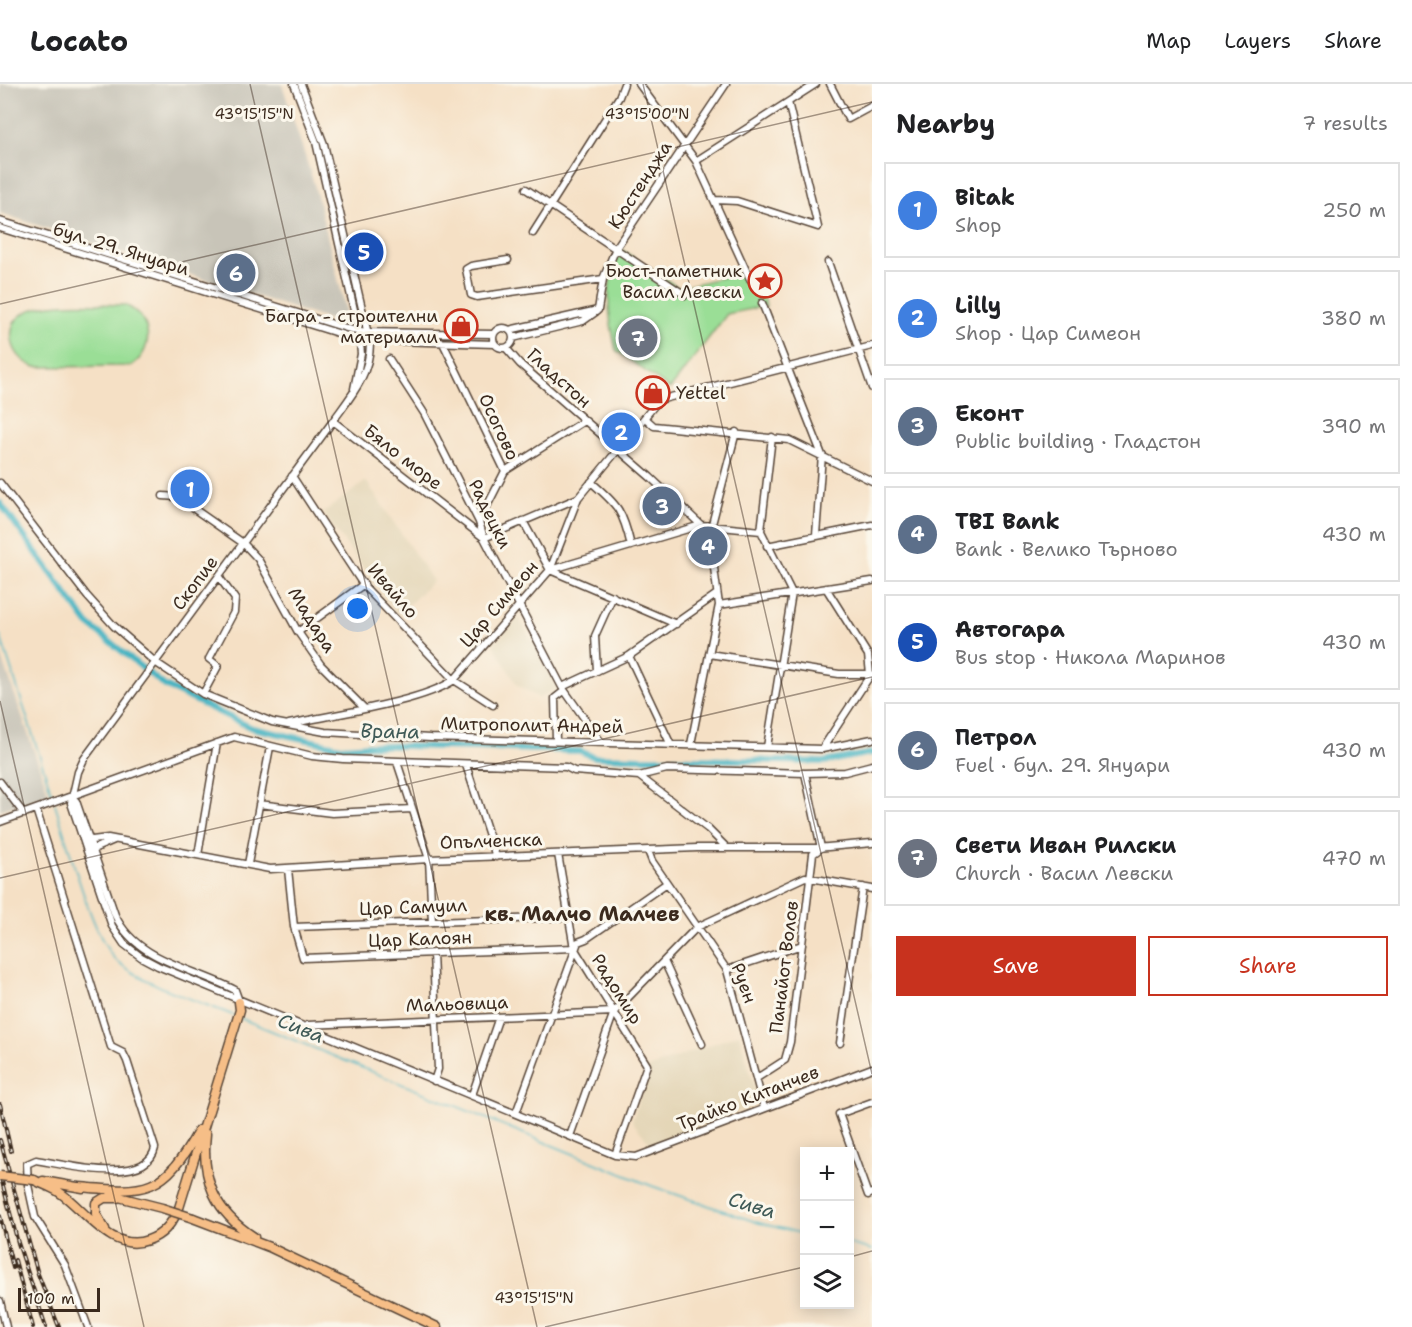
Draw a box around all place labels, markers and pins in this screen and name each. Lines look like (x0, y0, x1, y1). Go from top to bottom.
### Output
pin: 5 (344, 230, 384, 274)
pin: 6 (216, 250, 256, 296)
place label: Бюст-паметник Васил Левски (605, 259, 742, 304)
place icon: Бюст-паметник Васил Левски (747, 263, 783, 299)
place label: Багра - строителни материали (264, 304, 438, 349)
shop icon: Багра - строителни материали (443, 308, 479, 344)
pin: 7 (618, 316, 658, 360)
shop icon: Yettel (635, 375, 671, 411)
place label: Yettel (676, 381, 726, 405)
pin: 2 (602, 410, 640, 454)
pin: 1 (170, 466, 210, 512)
pin: 3 (642, 484, 682, 528)
pin: 4 (688, 524, 728, 568)

